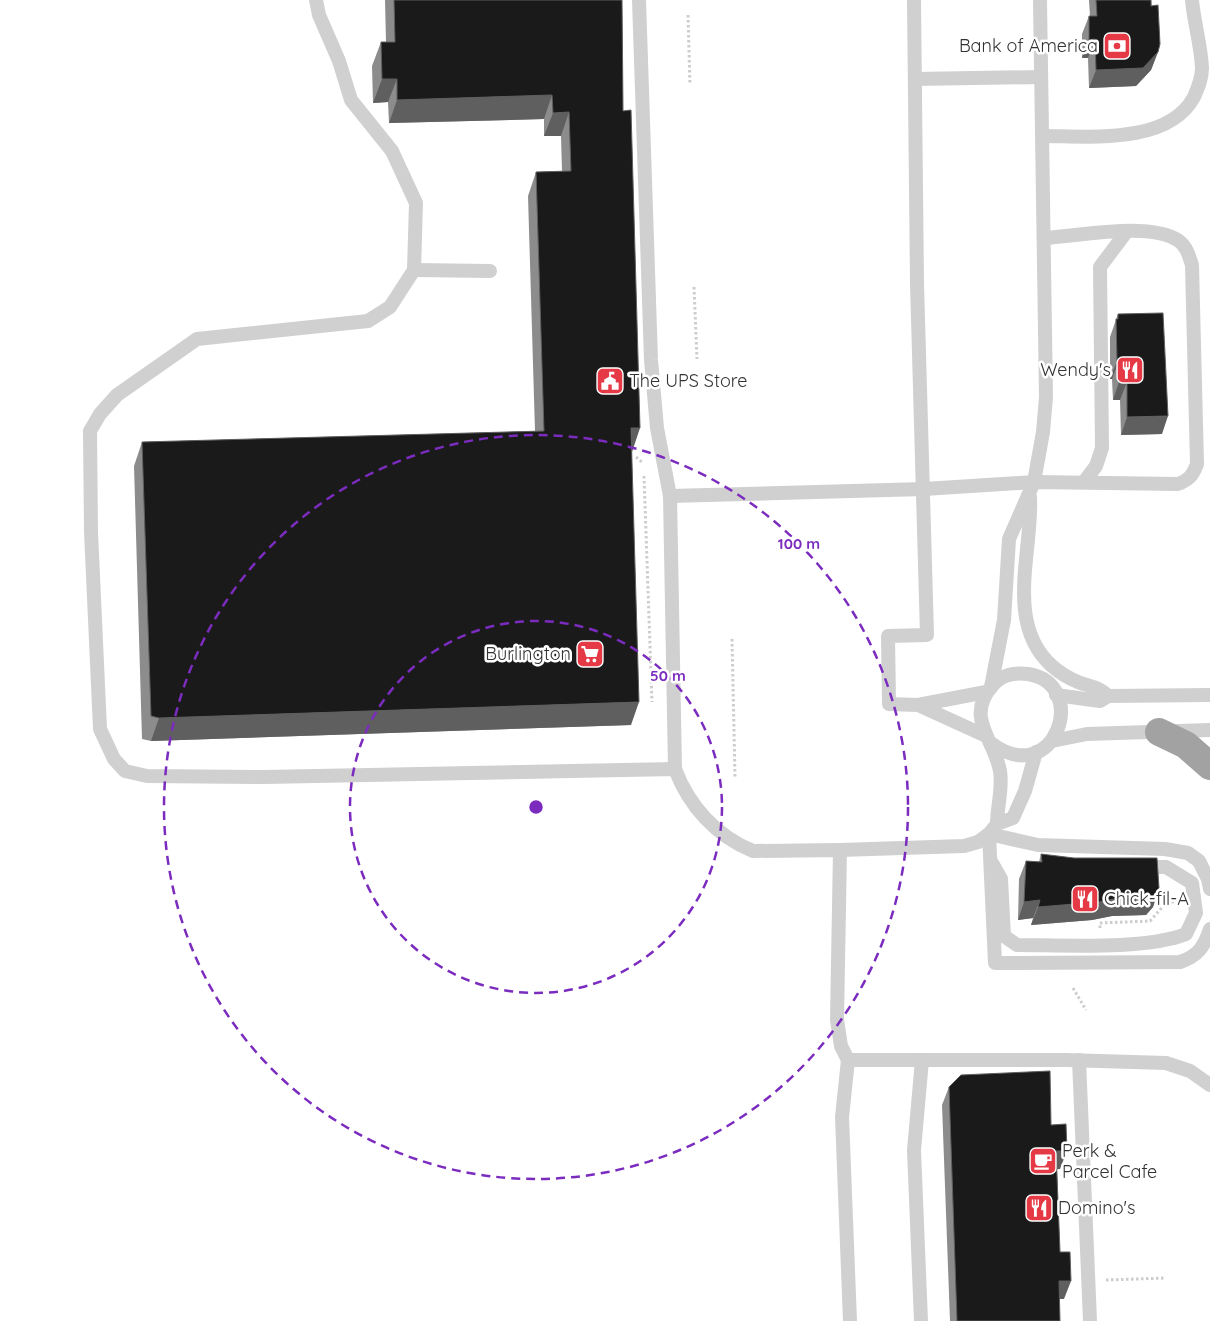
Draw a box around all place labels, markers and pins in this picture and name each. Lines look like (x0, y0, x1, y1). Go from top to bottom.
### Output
bank icon: Bank of America (1102, 31, 1132, 61)
place label: Bank of America (959, 34, 1098, 57)
restaurant icon: Wendy's (1115, 355, 1145, 385)
place label: Wendy's (1040, 358, 1111, 381)
public building icon: The UPS Store (595, 366, 625, 396)
place label: The UPS Store (629, 369, 747, 392)
supermarket icon: Burlington (575, 639, 605, 669)
place label: Burlington (485, 642, 571, 665)
centre of rings (527, 798, 545, 816)
restaurant icon: Chick-fil-A (1070, 884, 1100, 914)
place label: Chick-fil-A (1104, 887, 1189, 910)
place label: Perk & Parcel Cafe (1062, 1139, 1157, 1183)
cafe icon: Perk & Parcel Cafe (1028, 1146, 1058, 1176)
restaurant icon: Domino's (1024, 1193, 1054, 1223)
place label: Domino's (1058, 1196, 1135, 1219)

